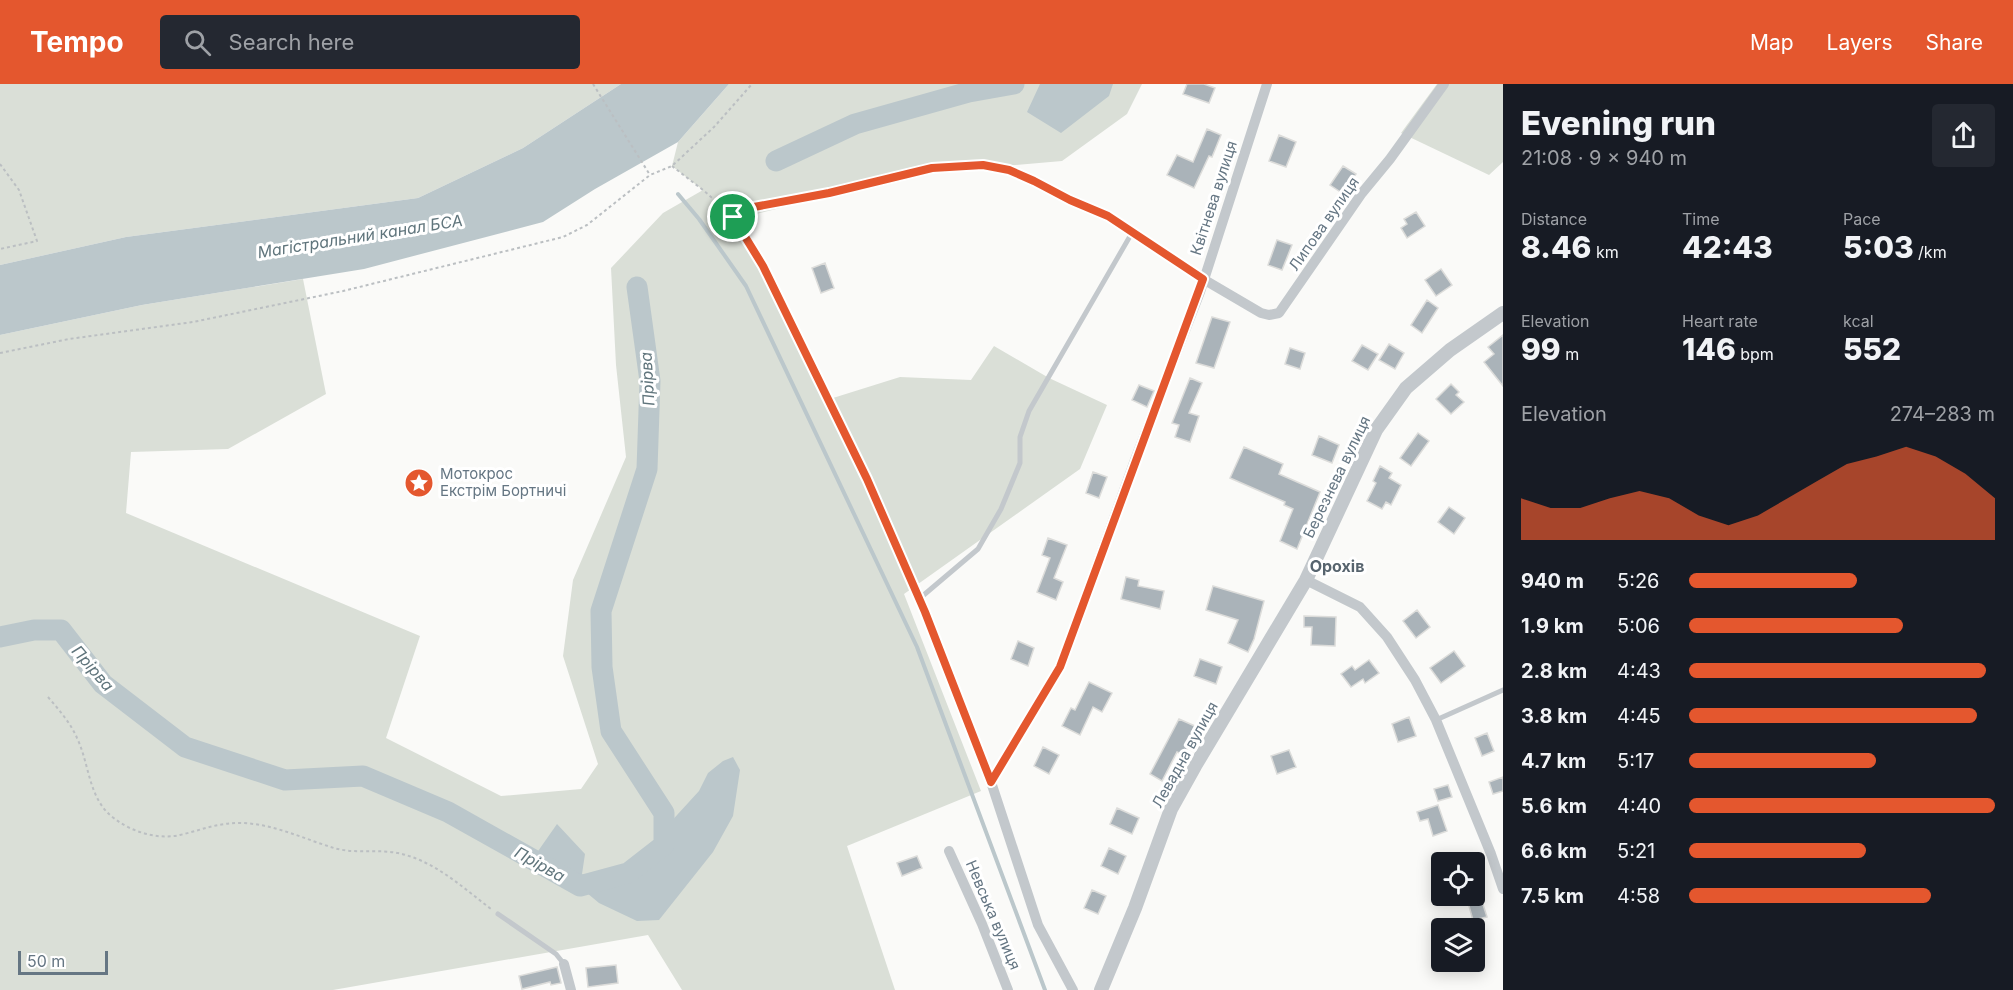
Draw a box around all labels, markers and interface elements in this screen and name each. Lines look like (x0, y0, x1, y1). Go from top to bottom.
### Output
search box (160, 15, 580, 69)
text: Tempo (30, 25, 124, 59)
icon: search (181, 26, 214, 59)
text: Search here (229, 29, 354, 55)
text: Map (1750, 30, 1794, 55)
text: Layers (1827, 30, 1893, 55)
text: Share (1926, 30, 1983, 55)
text: Evening run (1521, 103, 1716, 143)
button: share (1932, 104, 1995, 167)
street label: Квітнева вулиця (1186, 138, 1241, 257)
text: 21:08 · 9 × 940 m (1521, 146, 1687, 170)
street label: Липова вулиця (1284, 173, 1363, 274)
pin (707, 191, 758, 242)
icon: arrive (716, 200, 749, 233)
text: Distance (1521, 209, 1587, 229)
text: Time (1682, 209, 1720, 229)
text: Pace (1843, 209, 1881, 229)
water label: Магістральний канал БСА (256, 210, 464, 262)
text: 8.46 (1521, 229, 1591, 265)
text: 42:43 (1682, 229, 1773, 265)
text: 5:03 (1843, 229, 1914, 265)
text: km (1591, 242, 1619, 262)
text: /km (1914, 242, 1947, 262)
text: Elevation (1521, 311, 1590, 331)
text: Heart rate (1682, 311, 1758, 331)
text: kcal (1843, 311, 1874, 331)
text: 99 (1521, 331, 1561, 367)
text: 146 (1682, 331, 1736, 367)
text: 552 (1843, 331, 1901, 367)
text: m (1561, 344, 1579, 364)
text: bpm (1736, 344, 1774, 364)
water label: Прірва (636, 351, 658, 407)
text: Elevation (1521, 402, 1607, 426)
text: 274–283 m (1890, 402, 1995, 426)
street label: Березнева вулиця (1299, 413, 1374, 541)
place label: Мотокрос Екстрім Бортничі (440, 464, 566, 500)
place icon: Мотокрос Екстрім Бортничі (403, 467, 435, 499)
district label: Орохів (1310, 556, 1364, 576)
text: 940 m (1521, 569, 1584, 593)
text: 5:26 (1617, 569, 1660, 593)
text: 1.9 km (1521, 614, 1584, 638)
text: 5:06 (1617, 614, 1660, 638)
water label: Прірва (68, 641, 118, 695)
text: 2.8 km (1521, 659, 1587, 683)
text: 4:43 (1617, 659, 1661, 683)
street label: Левадна вулиця (1147, 698, 1222, 811)
text: 3.8 km (1521, 704, 1587, 728)
text: 4:45 (1617, 704, 1661, 728)
text: 4.7 km (1521, 749, 1586, 773)
text: 5:17 (1617, 749, 1654, 773)
text: 5.6 km (1521, 794, 1587, 818)
text: 4:40 (1617, 794, 1661, 818)
text: 6.6 km (1521, 839, 1587, 863)
text: 5:21 (1617, 839, 1655, 863)
water label: Прірва (511, 842, 569, 886)
map controls (1431, 852, 1485, 972)
button: locate (1431, 852, 1485, 906)
street label: Невська вулиця (962, 857, 1025, 972)
text: 7.5 km (1521, 884, 1584, 908)
text: 4:58 (1617, 884, 1660, 908)
button: layers (1431, 918, 1485, 972)
scale bar (18, 948, 108, 976)
text: 50 m (27, 951, 65, 971)

